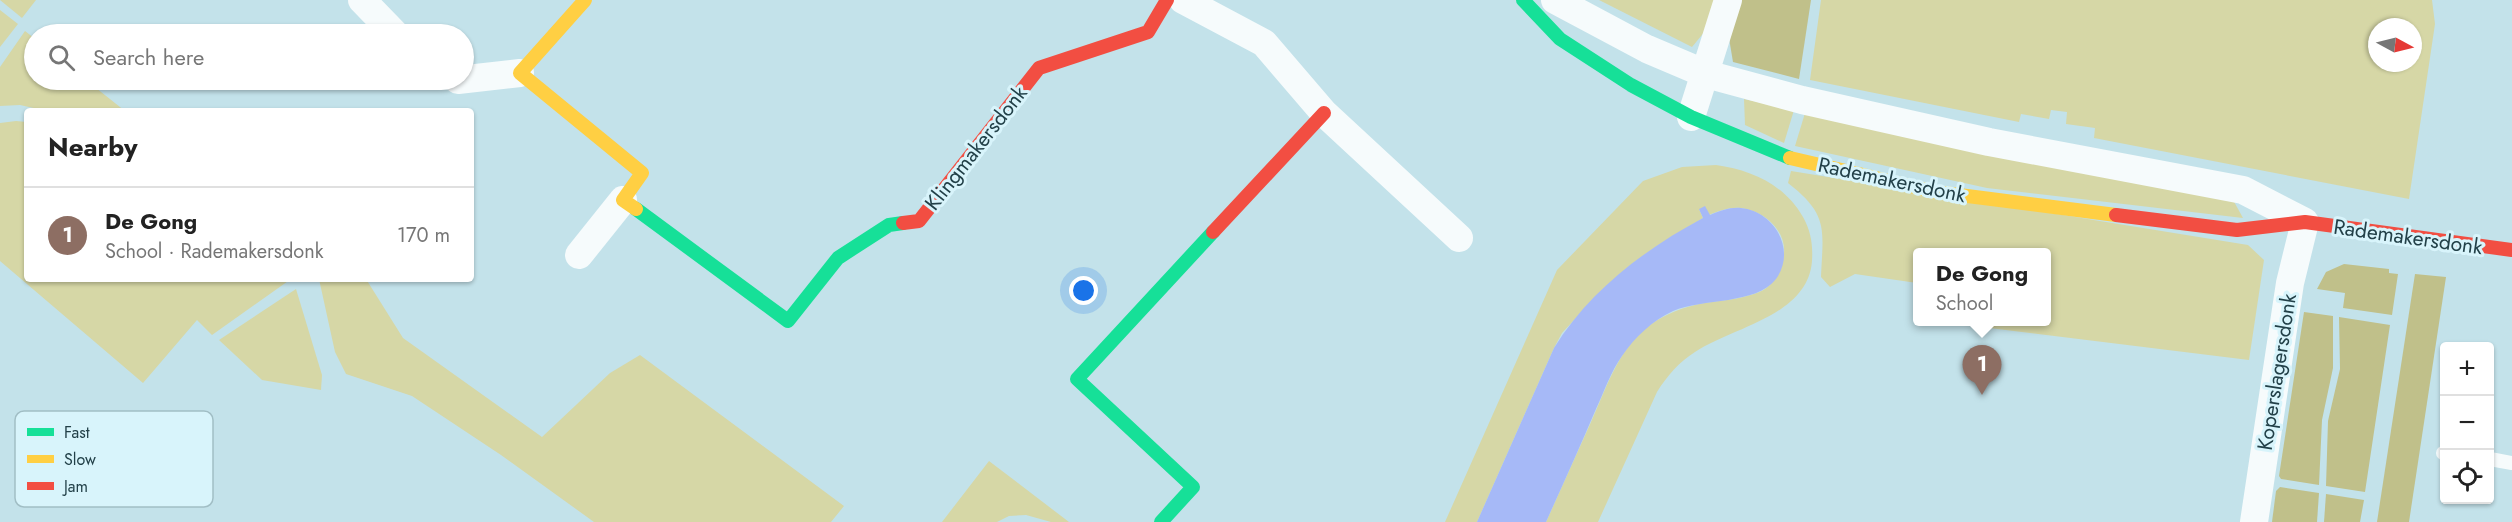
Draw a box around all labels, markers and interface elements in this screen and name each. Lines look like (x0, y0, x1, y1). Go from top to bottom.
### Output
north arrow (2368, 18, 2422, 72)
search box (24, 24, 474, 90)
icon: search (45, 41, 78, 74)
text: Search here (93, 41, 204, 73)
street label: Klingmakersdonk (918, 79, 1035, 217)
text: Nearby (48, 128, 137, 166)
street label: Rademakersdonk (1815, 150, 1969, 210)
text: De Gong (105, 205, 197, 237)
street label: Rademakersdonk (2332, 212, 2485, 262)
text: 1 (62, 221, 73, 250)
text: 170 m (397, 221, 450, 250)
text: School · Rademakersdonk (105, 237, 324, 266)
popup (1913, 248, 2051, 326)
text: De Gong (1936, 257, 2028, 289)
your location (1069, 276, 1098, 305)
text: School (1936, 289, 1993, 318)
street label: Koperslagersdonk (2250, 291, 2304, 452)
map controls (2440, 342, 2494, 504)
button: + (2440, 342, 2494, 396)
pin: 1 (1962, 346, 2002, 395)
button: − (2440, 396, 2494, 450)
legend (15, 411, 213, 507)
text: Fast (64, 421, 90, 444)
text: Slow (64, 448, 96, 471)
button: locate (2440, 450, 2494, 504)
text: Jam (62, 475, 88, 498)

